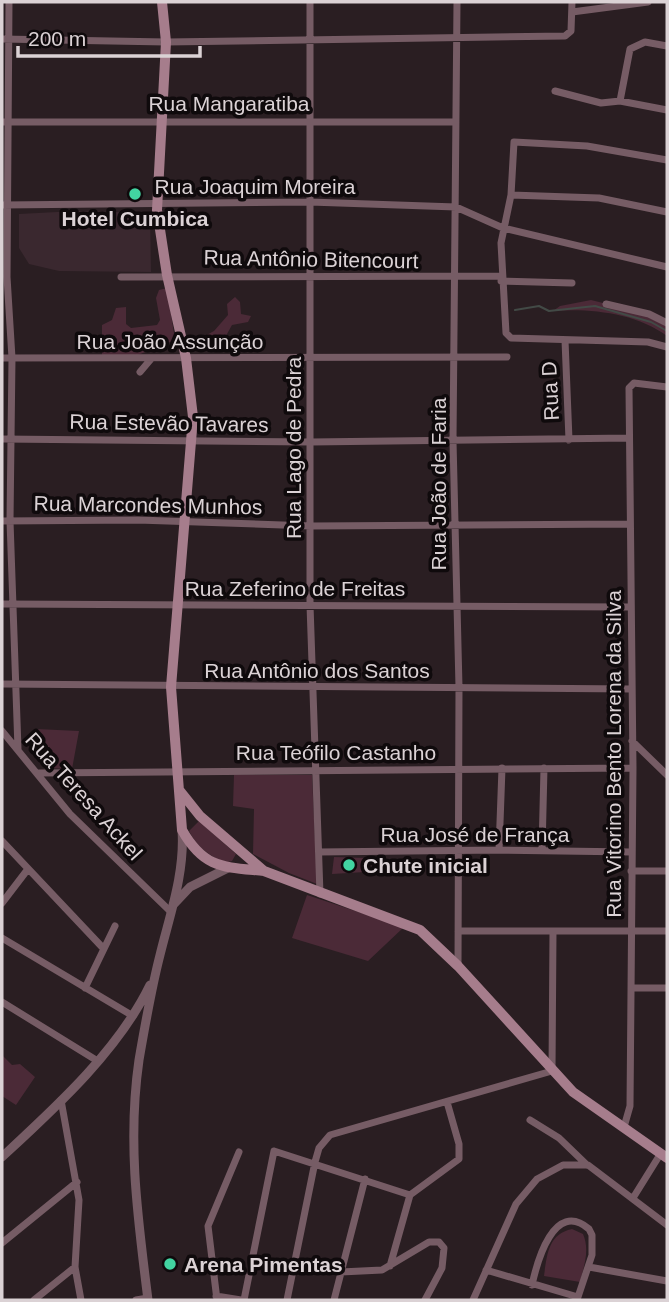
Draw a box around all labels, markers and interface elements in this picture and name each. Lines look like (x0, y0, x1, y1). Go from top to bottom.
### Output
scale bar (18, 14, 200, 58)
text: 200 m (28, 27, 86, 50)
street label: Rua Mangaratiba (148, 92, 310, 115)
street label: Rua Joaquim Moreira (155, 175, 356, 198)
marker: Hotel Cumbica (127, 186, 143, 202)
place label: Hotel Cumbica (61, 207, 209, 230)
street label: Rua Antônio Bitencourt (203, 246, 419, 272)
street label: Rua João Assunção (77, 330, 263, 353)
street label: Rua Lago de Pedra (282, 357, 305, 539)
street label: Rua D (537, 361, 563, 421)
street label: Rua João de Faria (427, 397, 450, 570)
street label: Rua Estevão Tavares (69, 410, 269, 436)
street label: Rua Marcondes Munhos (33, 492, 263, 518)
street label: Rua Zeferino de Freitas (185, 577, 405, 600)
street label: Rua Vitorino Bento Lorena da Silva (602, 590, 625, 918)
street label: Rua Antônio dos Santos (204, 659, 430, 682)
street label: Rua Teresa Ackel (21, 728, 147, 864)
street label: Rua Teófilo Castanho (236, 741, 436, 764)
street label: Rua José de França (380, 823, 570, 846)
place label: Chute inicial (363, 854, 488, 877)
marker: Chute inicial (341, 857, 357, 873)
place label: Arena Pimentas (184, 1253, 343, 1276)
marker: Arena Pimentas (162, 1256, 178, 1272)

